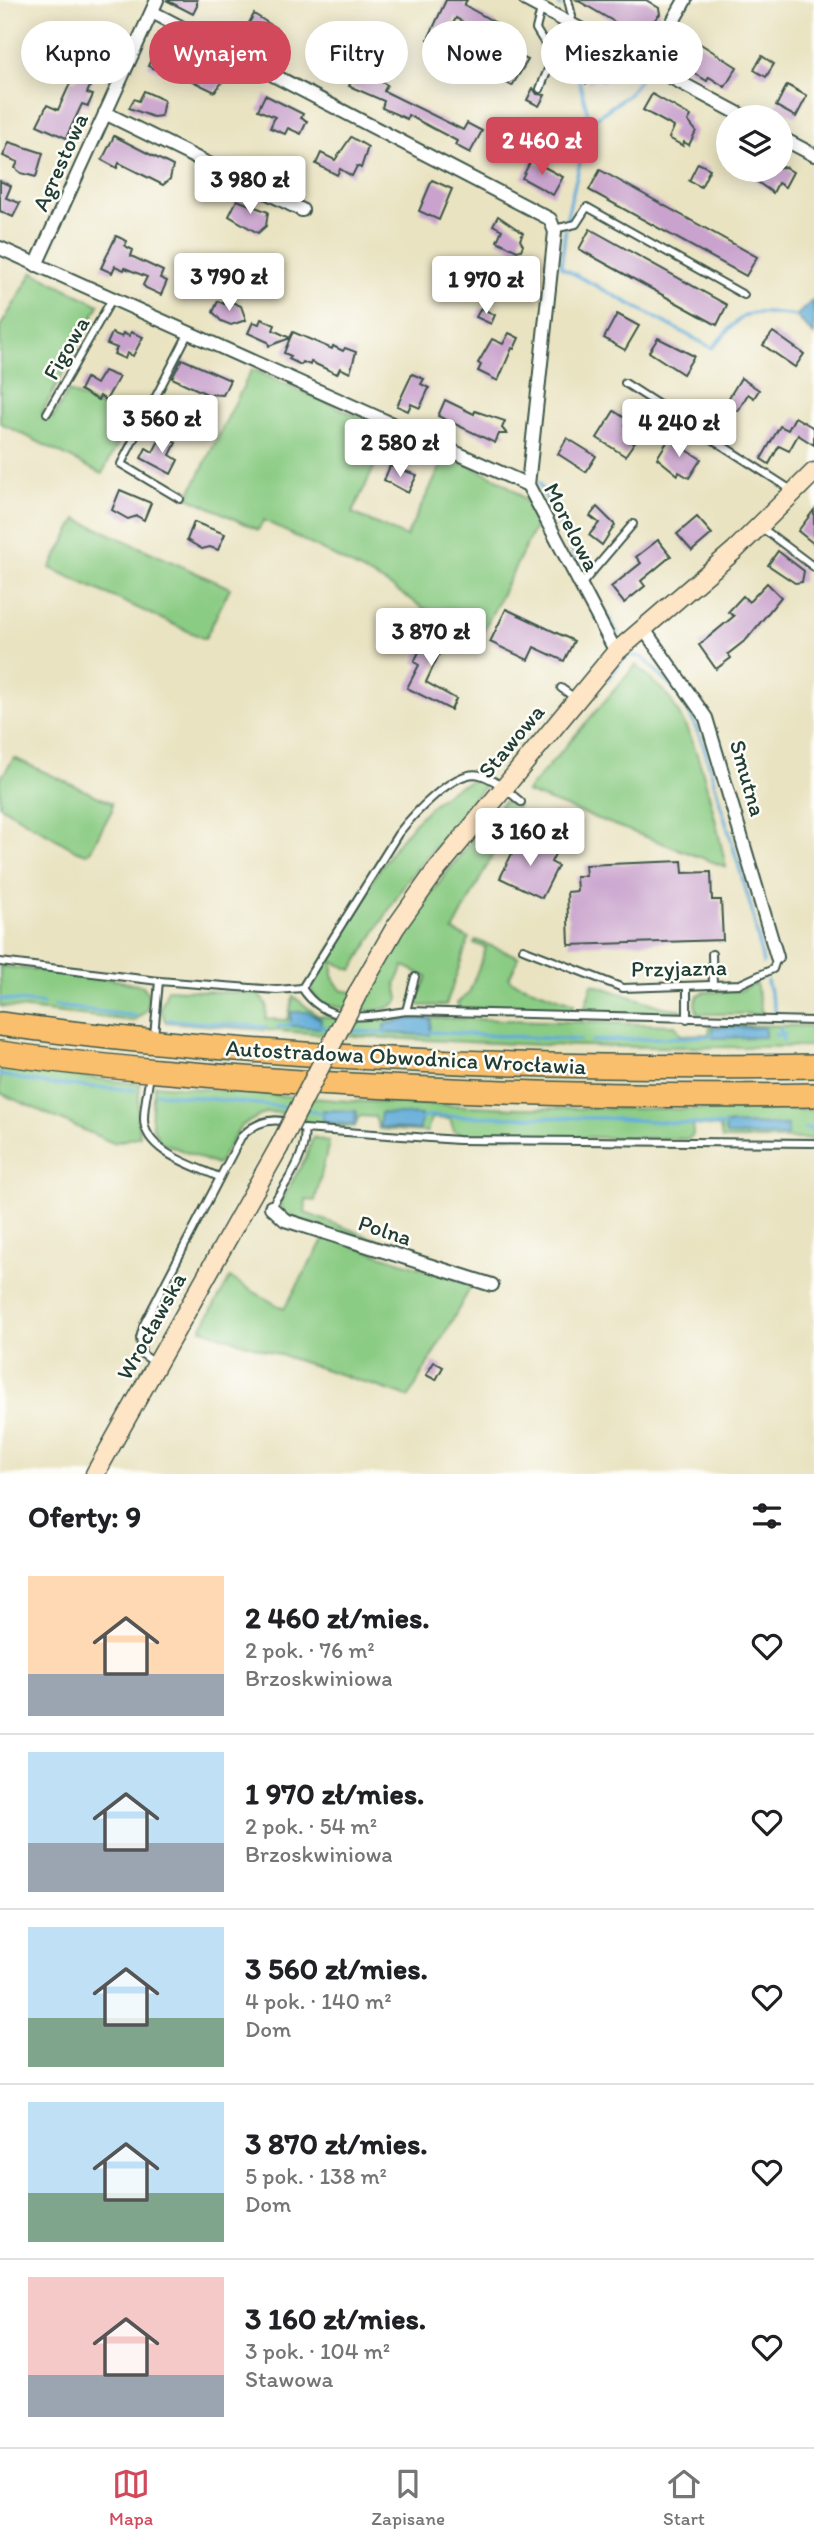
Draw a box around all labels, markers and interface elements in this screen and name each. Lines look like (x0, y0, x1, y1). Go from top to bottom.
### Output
chip: Kupno (21, 21, 135, 84)
chip: Wynajem (149, 21, 291, 84)
chip: Filtry (305, 21, 408, 84)
chip: Nowe (422, 21, 527, 84)
chip: Mieszkanie (541, 21, 703, 84)
map controls (716, 105, 793, 182)
button: layers (716, 105, 793, 182)
street label: Agrestowa (26, 109, 94, 215)
pin: 2 460 zł (470, 118, 614, 177)
text: 2 460 zł (502, 126, 582, 154)
pin: 3 980 zł (178, 156, 322, 216)
text: 3 980 zł (211, 165, 289, 193)
pin: 3 790 zł (157, 254, 301, 313)
pin: 1 970 zł (414, 256, 558, 316)
text: 3 790 zł (190, 262, 268, 290)
text: 1 970 zł (448, 265, 524, 293)
street label: Figowa (37, 311, 95, 385)
pin: 3 560 zł (90, 396, 234, 455)
pin: 4 240 zł (607, 400, 751, 459)
text: 3 560 zł (123, 404, 201, 432)
text: 4 240 zł (638, 408, 720, 436)
pin: 2 580 zł (328, 420, 472, 479)
text: 2 580 zł (361, 428, 439, 456)
street label: Morelowa (538, 478, 606, 576)
pin: 3 870 zł (359, 608, 503, 668)
text: 3 870 zł (392, 617, 470, 645)
street label: Stawowa (472, 698, 550, 784)
street label: Smutna (724, 737, 772, 819)
pin: 3 160 zł (458, 808, 602, 868)
text: 3 160 zł (491, 817, 569, 845)
street label: Przyjazna (631, 953, 727, 983)
street label: Autostradowa Obwodnica Wrocławia (225, 1034, 587, 1080)
street label: Polna (355, 1208, 415, 1252)
street label: Wrocławska (110, 1267, 192, 1385)
icon: filters (748, 1497, 786, 1535)
text: Oferty: 9 (28, 1498, 141, 1535)
text: 2 460 zł/mies. (245, 1599, 430, 1636)
icon: home (84, 1604, 168, 1688)
icon: heart (748, 1627, 786, 1665)
text: 2 pok. · 76 m² (245, 1636, 375, 1664)
text: Brzoskwiniowa (245, 1664, 393, 1692)
text: 1 970 zł/mies. (245, 1775, 425, 1812)
icon: home (84, 1780, 168, 1864)
icon: heart (748, 1803, 786, 1841)
text: 2 pok. · 54 m² (245, 1812, 377, 1840)
text: Brzoskwiniowa (245, 1840, 393, 1868)
text: 3 560 zł/mies. (245, 1950, 428, 1987)
icon: home (84, 1955, 168, 2039)
icon: heart (748, 1978, 786, 2016)
text: 4 pok. · 140 m² (245, 1987, 392, 2015)
text: Dom (245, 2015, 291, 2043)
text: 3 870 zł/mies. (245, 2125, 428, 2162)
icon: home (84, 2130, 168, 2214)
icon: heart (748, 2153, 786, 2191)
text: 5 pok. · 138 m² (245, 2162, 387, 2190)
text: Dom (245, 2190, 291, 2218)
text: 3 160 zł/mies. (245, 2300, 426, 2337)
icon: home (84, 2305, 168, 2389)
icon: heart (748, 2328, 786, 2366)
text: 3 pok. · 104 m² (245, 2337, 390, 2365)
text: Stawowa (245, 2365, 334, 2393)
tab: Mapa (109, 2465, 153, 2530)
tab: Zapisane (371, 2465, 445, 2530)
tab: Start (663, 2465, 705, 2530)

